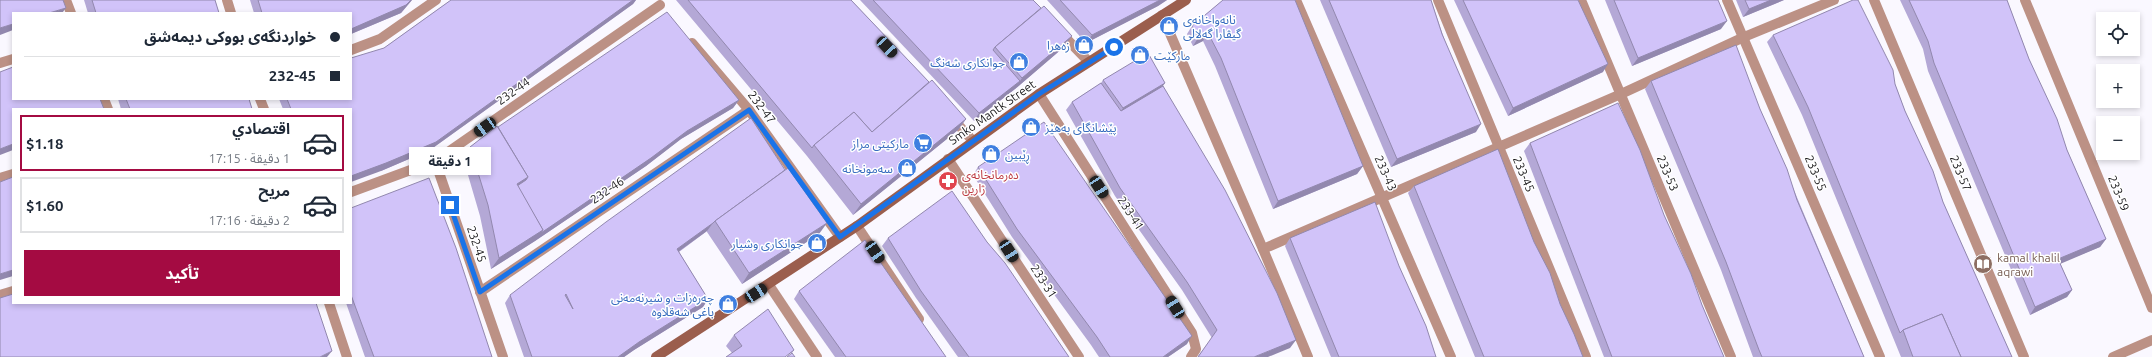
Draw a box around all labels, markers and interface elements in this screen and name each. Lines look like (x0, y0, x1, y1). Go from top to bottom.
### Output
map controls (2096, 12, 2140, 160)
button: locate (2096, 12, 2140, 56)
place label: نانەواخانەی گیڤارا گەلالی (1183, 13, 1242, 41)
shop icon: نانەواخانەی گیڤارا گەلالی (1158, 15, 1180, 37)
text: خواردنگەی بووکی دیمەشق (144, 28, 316, 45)
car (874, 34, 900, 60)
shop icon: زەهرا (1073, 34, 1095, 56)
route start (1105, 38, 1123, 56)
place label: زەهرا (1047, 39, 1070, 53)
shop icon: مارکێت (1129, 44, 1151, 66)
place label: مارکێت (1154, 49, 1190, 63)
shop icon: جوانکاری شەنگ (1008, 51, 1030, 73)
place label: جوانکاری شەنگ (930, 56, 1005, 70)
button: + (2096, 64, 2140, 108)
text: 232-45 (269, 67, 316, 84)
street label: 232-44 (494, 75, 532, 107)
street label: Smko Mantk Street (946, 77, 1038, 147)
street label: 232-47 (746, 88, 778, 126)
car (472, 115, 498, 139)
shop icon: پێشانگای بەهێز (1020, 116, 1042, 138)
button: − (2096, 116, 2140, 160)
text: اقتصادي (232, 120, 290, 137)
place label: پێشانگای بەهێز (1044, 121, 1117, 136)
icon: car (302, 125, 338, 161)
supermarket icon: مارکیتی مراز (912, 132, 934, 154)
text: $1.18 (26, 135, 64, 152)
place label: مارکیتی مراز (851, 137, 909, 151)
shop icon: ڕێبین (980, 143, 1002, 165)
callout: 1 دقيقة (409, 147, 491, 175)
place label: ڕێبین (1005, 148, 1030, 165)
text: 1 دقيقة · 17:15 (208, 151, 290, 165)
street label: 233-43 (1372, 153, 1400, 193)
street label: 233-53 (1655, 153, 1681, 193)
street label: 233-55 (1803, 153, 1829, 193)
street label: 233-57 (1948, 153, 1974, 193)
text: 1 دقيقة (428, 154, 472, 168)
street label: 233-45 (1511, 154, 1537, 194)
shop icon: سەمونخانە (896, 157, 918, 179)
place label: سەمونخانە (842, 162, 893, 176)
place label: دەرمانخانەی ژارین (962, 168, 1019, 196)
pharmacy icon: دەرمانخانەی ژارین (937, 170, 959, 192)
street label: 233-59 (2106, 173, 2132, 213)
street label: 232-46 (588, 174, 626, 206)
car (1087, 174, 1111, 200)
text: مريح (258, 182, 290, 199)
icon: car (302, 187, 338, 223)
street label: 233-41 (1115, 194, 1147, 232)
route end (441, 196, 459, 214)
text: $1.60 (26, 197, 64, 214)
text: 2 دقيقة · 17:16 (208, 213, 290, 227)
street label: 232-45 (465, 224, 489, 264)
shop icon: جوانکاری وشیار (806, 232, 828, 254)
place label: جوانکاری وشیار (730, 237, 803, 251)
car (997, 238, 1021, 264)
car (863, 239, 887, 265)
button: تأكيد (24, 250, 340, 296)
place label: kamal khalil aqrawi (1997, 251, 2060, 278)
library icon: kamal khalil aqrawi (1972, 253, 1994, 275)
street label: 233-31 (1028, 262, 1060, 300)
car (743, 281, 769, 305)
place label: چەرەزات و شیرنەمەنی باغی شەقلاوە (611, 291, 714, 319)
shop icon: چەرەزات و شیرنەمەنی باغی شەقلاوە (717, 293, 739, 315)
car (1164, 294, 1186, 320)

